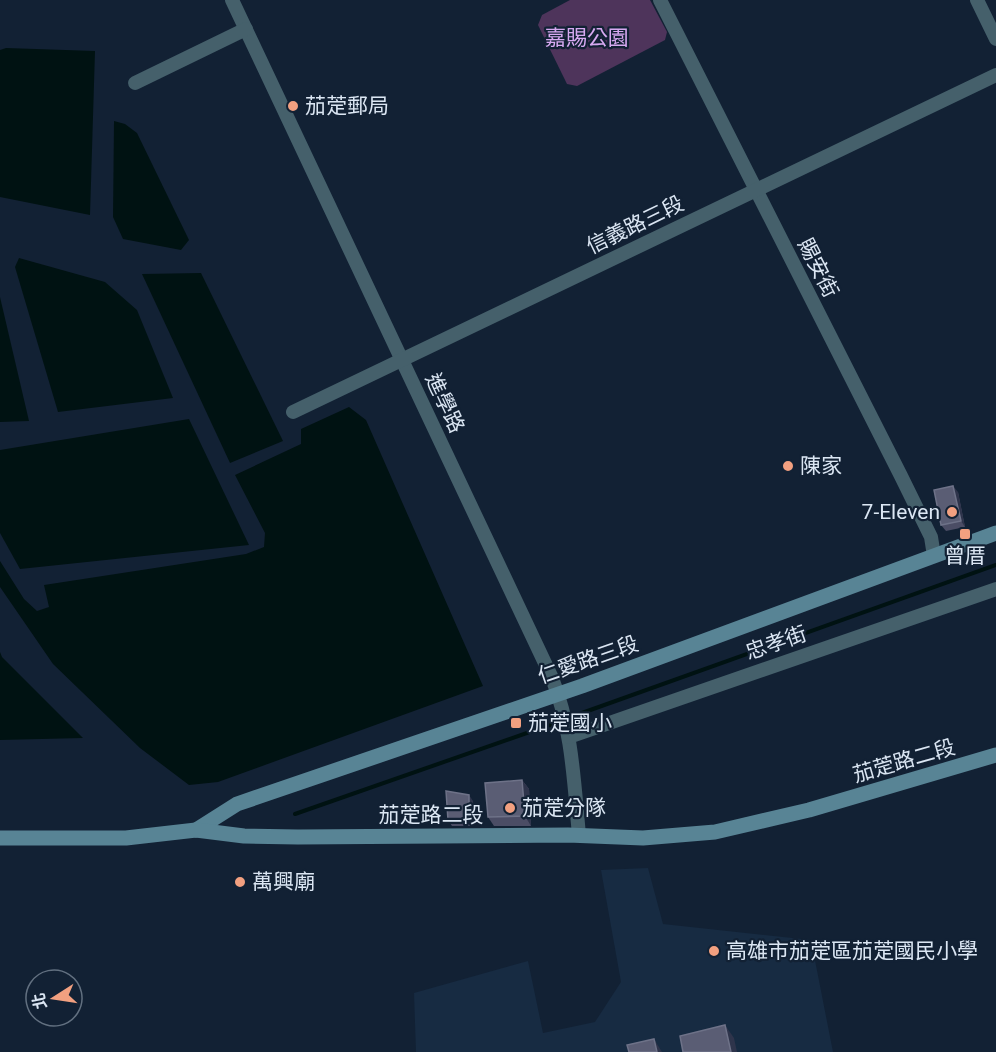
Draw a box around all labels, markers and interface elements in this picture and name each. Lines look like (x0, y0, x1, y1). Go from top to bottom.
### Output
park label: 嘉賜公園 (545, 26, 629, 50)
place label: 茄萣郵局 (305, 94, 389, 118)
marker: 茄萣郵局 (286, 99, 300, 113)
street label: 信義路三段 (583, 191, 687, 259)
street label: 賜安街 (793, 234, 843, 302)
street label: 進學路 (421, 369, 469, 437)
place label: 陳家 (800, 454, 842, 478)
marker: 陳家 (781, 459, 795, 473)
place label: 7-Eleven (862, 500, 940, 524)
marker: 7-Eleven (945, 505, 959, 519)
marker: 曾厝 (958, 527, 972, 541)
place label: 曾厝 (944, 544, 986, 568)
street label: 忠孝街 (742, 621, 810, 665)
street label: 仁愛路三段 (534, 632, 642, 688)
place label: 茄萣國小 (528, 711, 612, 735)
marker: 茄萣國小 (509, 716, 523, 730)
street label: 茄萣路二段 (850, 735, 958, 787)
place label: 茄萣分隊 (522, 796, 606, 820)
marker: 茄萣分隊 (503, 801, 517, 815)
street label: 茄萣路二段 (379, 803, 484, 827)
place label: 萬興廟 (252, 870, 315, 894)
marker: 萬興廟 (233, 875, 247, 889)
place label: 高雄市茄萣區茄萣國民小學 (726, 939, 978, 963)
marker: 高雄市茄萣區茄萣國民小學 (707, 944, 721, 958)
north arrow (24, 968, 84, 1028)
text: 北 (29, 991, 51, 1011)

